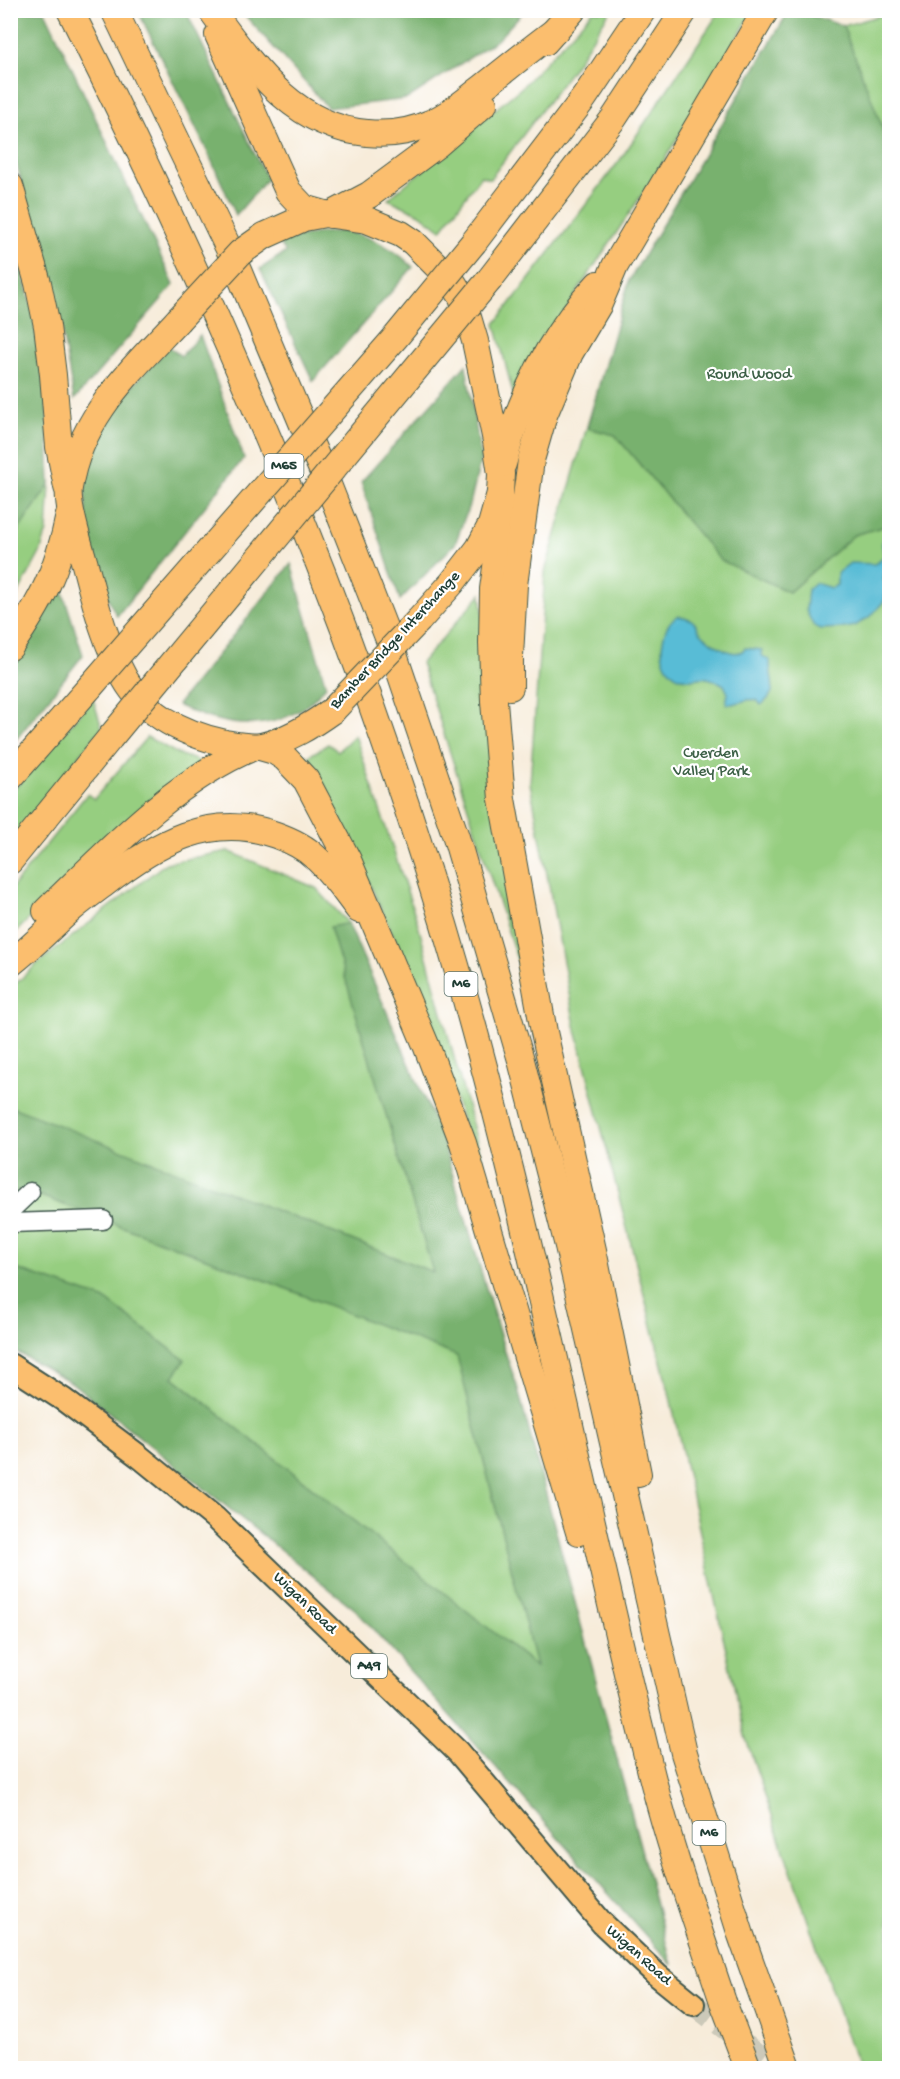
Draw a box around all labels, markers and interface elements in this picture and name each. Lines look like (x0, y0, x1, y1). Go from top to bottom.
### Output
park label: Round Wood (707, 366, 793, 385)
road number: M65 (264, 454, 304, 478)
street label: Bamber Bridge Interchange (326, 567, 466, 715)
park label: Cuerden Valley Park (672, 745, 750, 782)
road number: M6 (444, 972, 478, 996)
street label: Wigan Road (268, 1569, 341, 1640)
road number: A49 (351, 1654, 387, 1678)
road number: M6 (692, 1821, 726, 1845)
street label: Wigan Road (601, 1922, 676, 1991)

